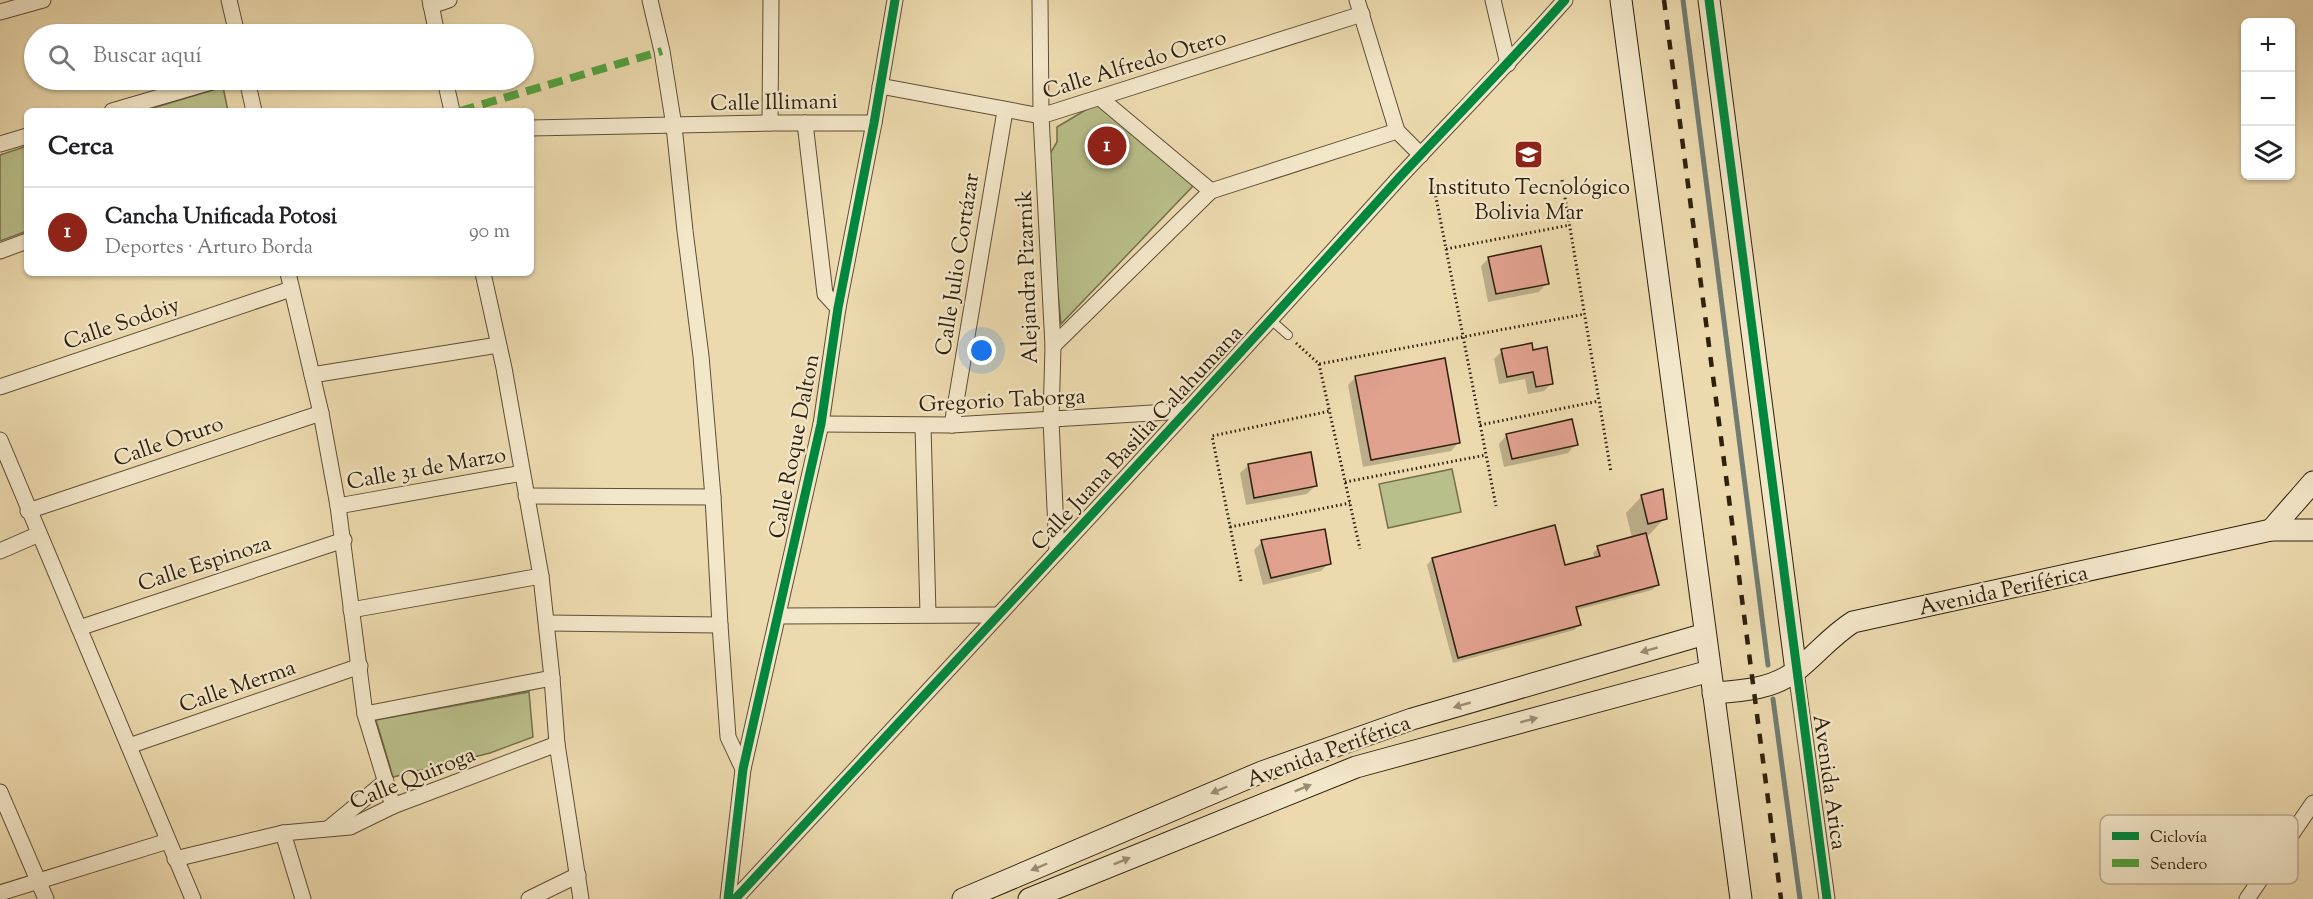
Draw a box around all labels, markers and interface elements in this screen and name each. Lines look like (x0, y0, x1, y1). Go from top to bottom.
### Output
map controls (2241, 18, 2295, 180)
button: + (2241, 18, 2295, 72)
street label: Calle Alfredo Otero (1039, 23, 1231, 109)
search box (24, 24, 534, 90)
icon: search (45, 41, 78, 74)
text: Buscar aquí (93, 41, 202, 73)
button: − (2241, 72, 2295, 126)
street label: Calle Illimani (710, 87, 838, 121)
pin: 1 (1088, 124, 1126, 168)
button: layers (2241, 126, 2295, 180)
text: Cerca (48, 129, 114, 166)
school or university icon: Instituto Tecnológico Bolivia Mar (1513, 138, 1545, 170)
street label: Calle Julio Cortázar (929, 171, 989, 358)
place label: Instituto Tecnológico Bolivia Mar (1428, 173, 1630, 230)
street label: Alejandra Pizarnik (1010, 189, 1048, 365)
text: Cancha Unificada Potosi (105, 202, 337, 234)
text: 1 (64, 218, 71, 247)
text: 90 m (469, 218, 510, 247)
text: Deportes · Arturo Borda (105, 234, 313, 263)
street label: Calle Sodoiy (60, 290, 184, 360)
street label: Calle Juana Basilia Calahumana (1025, 319, 1252, 559)
your location (967, 336, 996, 365)
street label: Calle Roque Dalton (762, 351, 830, 542)
street label: Gregorio Taborga (918, 382, 1086, 422)
street label: Calle Oruro (110, 409, 228, 477)
street label: Calle 31 de Marzo (344, 440, 509, 500)
street label: Calle Espinoza (134, 528, 276, 601)
street label: Avenida Periférica (1916, 558, 2091, 625)
one-way arrow (1640, 646, 1658, 656)
street label: Calle Merma (175, 653, 301, 723)
one-way arrow (1453, 700, 1471, 710)
street label: Avenida Periférica (1243, 708, 1415, 797)
street label: Avenida Arica (1803, 713, 1853, 852)
one-way arrow (1520, 714, 1539, 724)
street label: Calle Quiroga (345, 740, 481, 820)
one-way arrow (1294, 783, 1312, 792)
one-way arrow (1209, 785, 1227, 795)
legend (2100, 815, 2298, 884)
text: Ciclovía (2150, 827, 2208, 850)
text: Sendero (2150, 854, 2208, 877)
one-way arrow (1113, 856, 1131, 865)
one-way arrow (1031, 862, 1048, 871)

